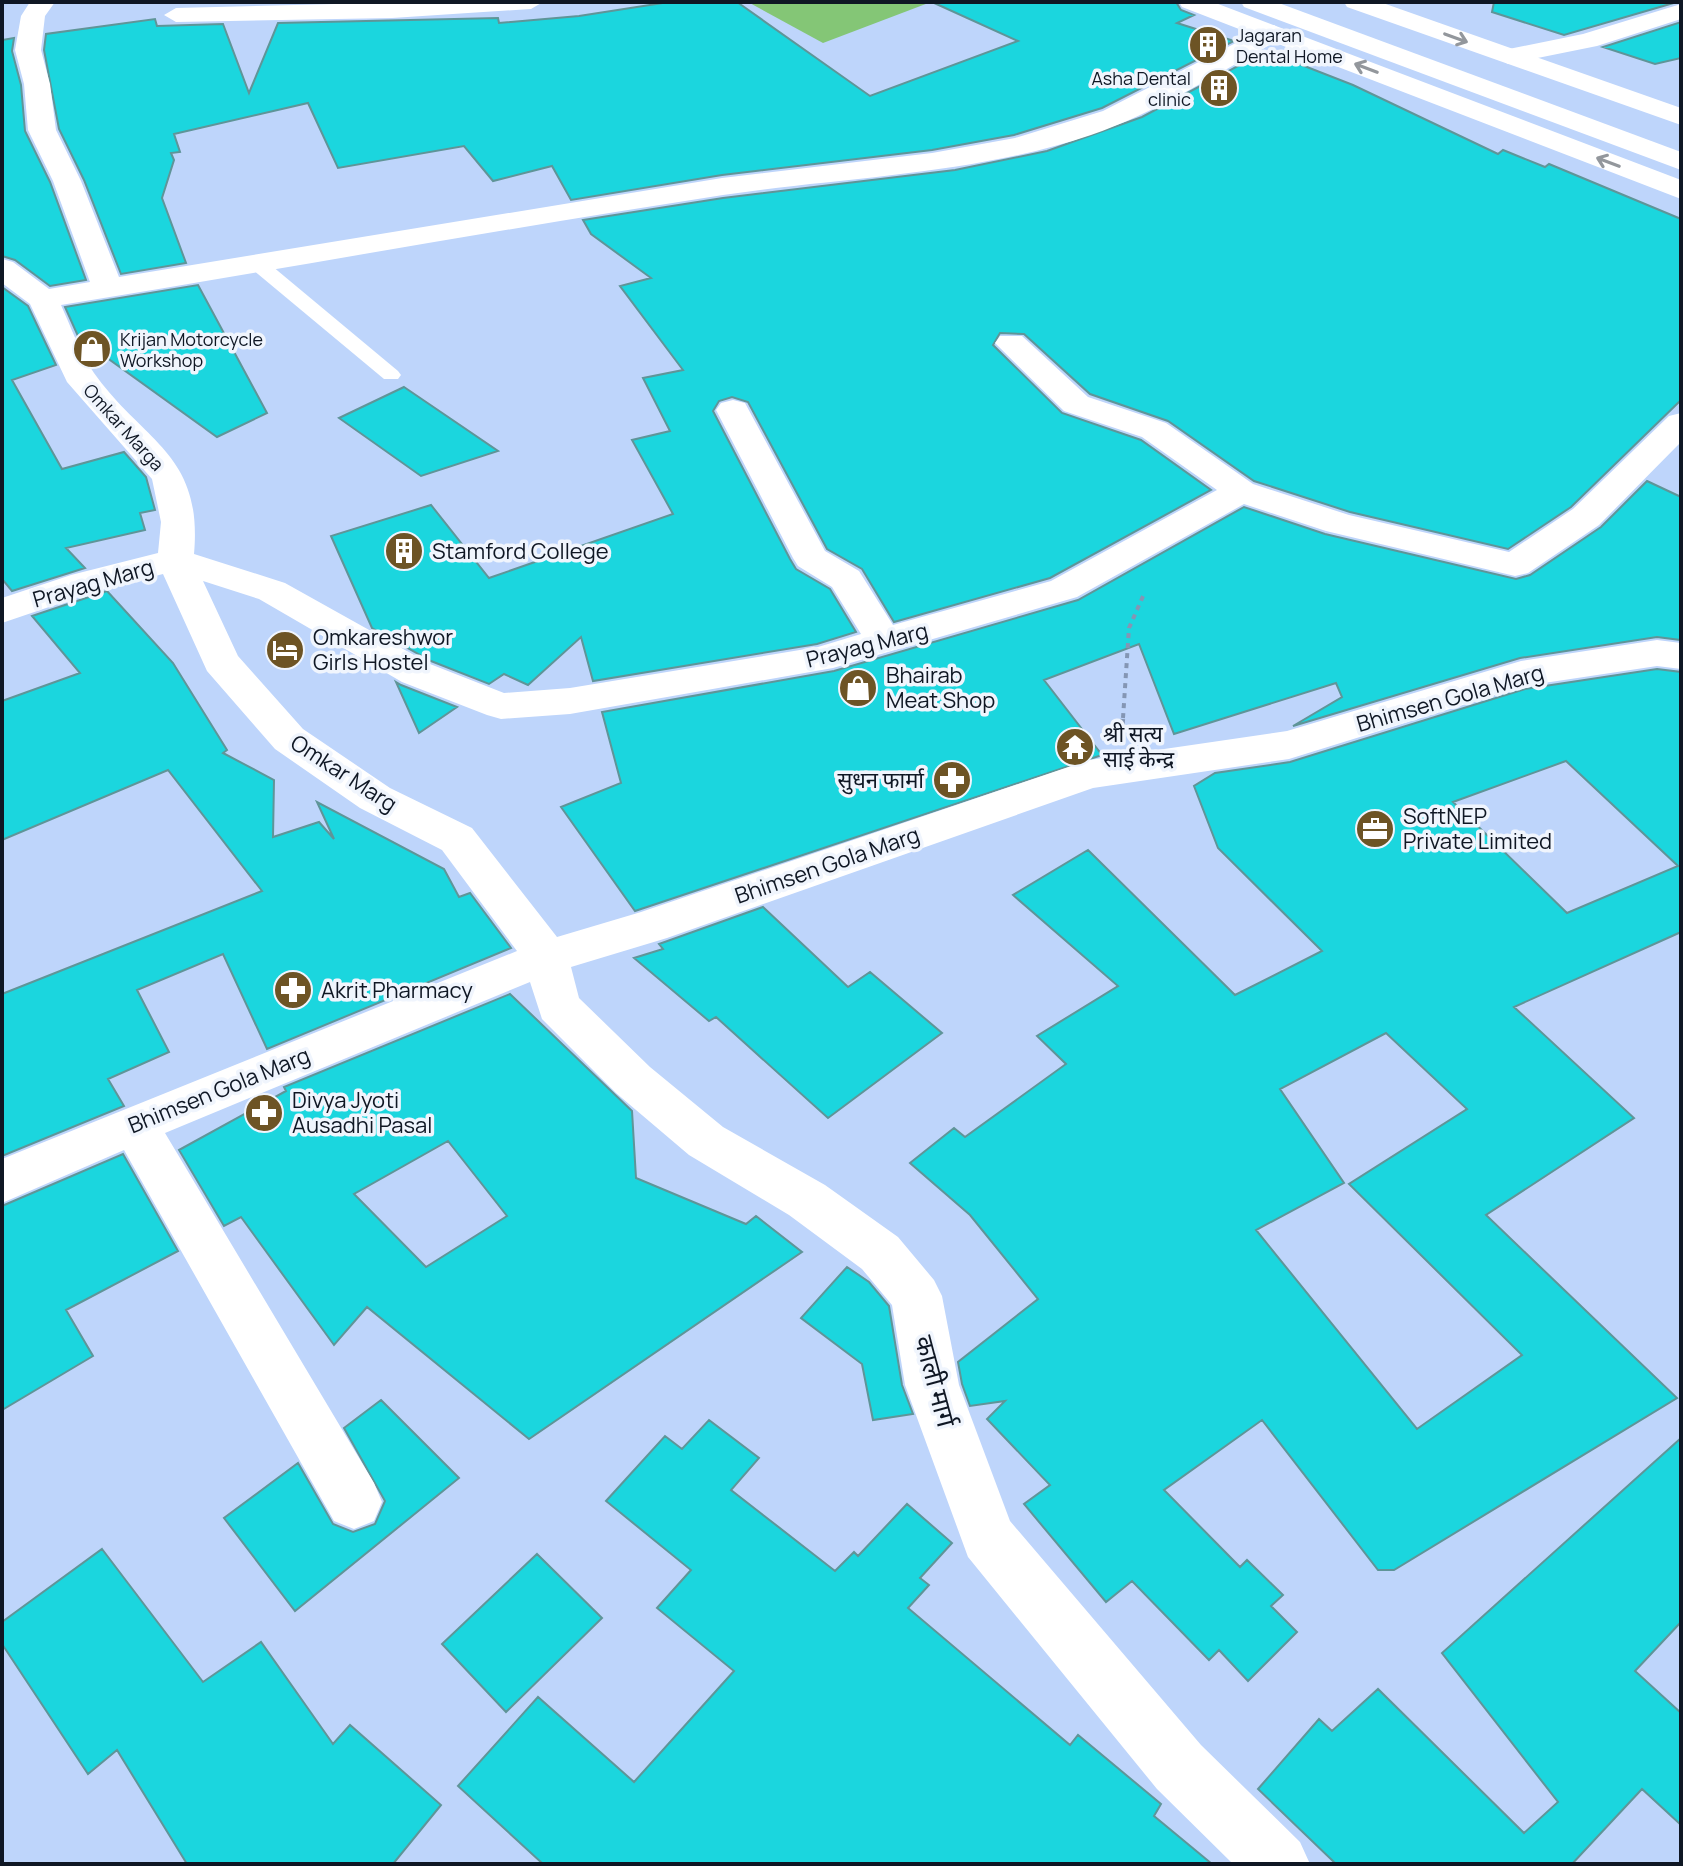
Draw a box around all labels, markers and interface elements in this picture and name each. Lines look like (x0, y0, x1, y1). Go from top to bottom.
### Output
place label: Jagaran Dental Home (1236, 23, 1343, 68)
building icon: Jagaran Dental Home (1187, 24, 1229, 66)
one-way arrow (1443, 31, 1468, 46)
one-way arrow (1354, 60, 1379, 74)
place label: Asha Dental clinic (1091, 66, 1191, 111)
building icon: Asha Dental clinic (1198, 67, 1240, 109)
one-way arrow (1596, 154, 1621, 168)
place label: Krijan Motorcycle Workshop (120, 327, 263, 372)
shop icon: Krijan Motorcycle Workshop (71, 328, 113, 370)
street label: Omkar Marga (79, 378, 169, 476)
building icon: Stamford College (383, 530, 425, 572)
place label: Stamford College (432, 536, 609, 566)
street label: Prayag Marg (29, 551, 157, 615)
street label: Prayag Marg (803, 615, 931, 675)
place label: Omkareshwor Girls Hostel (313, 622, 453, 677)
hotel icon: Omkareshwor Girls Hostel (264, 629, 306, 671)
street label: Bhimsen Gola Marg (1353, 657, 1547, 739)
place label: Bhairab Meat Shop (886, 660, 995, 715)
shop icon: Bhairab Meat Shop (837, 667, 879, 709)
place label: श्री सत्य साई केन्द्र (1103, 719, 1174, 774)
temple icon: श्री सत्य साई केन्द्र (1054, 726, 1096, 768)
street label: Omkar Marg (285, 727, 403, 819)
pharmacy icon: सुधन फार्मा (931, 759, 973, 801)
place label: सुधन फार्मा (837, 765, 925, 795)
place label: SoftNEP Private Limited (1403, 801, 1552, 856)
office icon: SoftNEP Private Limited (1354, 808, 1396, 850)
street label: Bhimsen Gola Marg (731, 819, 923, 911)
pharmacy icon: Akrit Pharmacy (272, 969, 314, 1011)
place label: Akrit Pharmacy (321, 975, 473, 1005)
street label: Bhimsen Gola Marg (124, 1040, 314, 1140)
place label: Divya Jyoti Ausadhi Pasal (292, 1085, 432, 1140)
pharmacy icon: Divya Jyoti Ausadhi Pasal (243, 1092, 285, 1134)
street label: काली मार्ग (907, 1331, 966, 1432)

